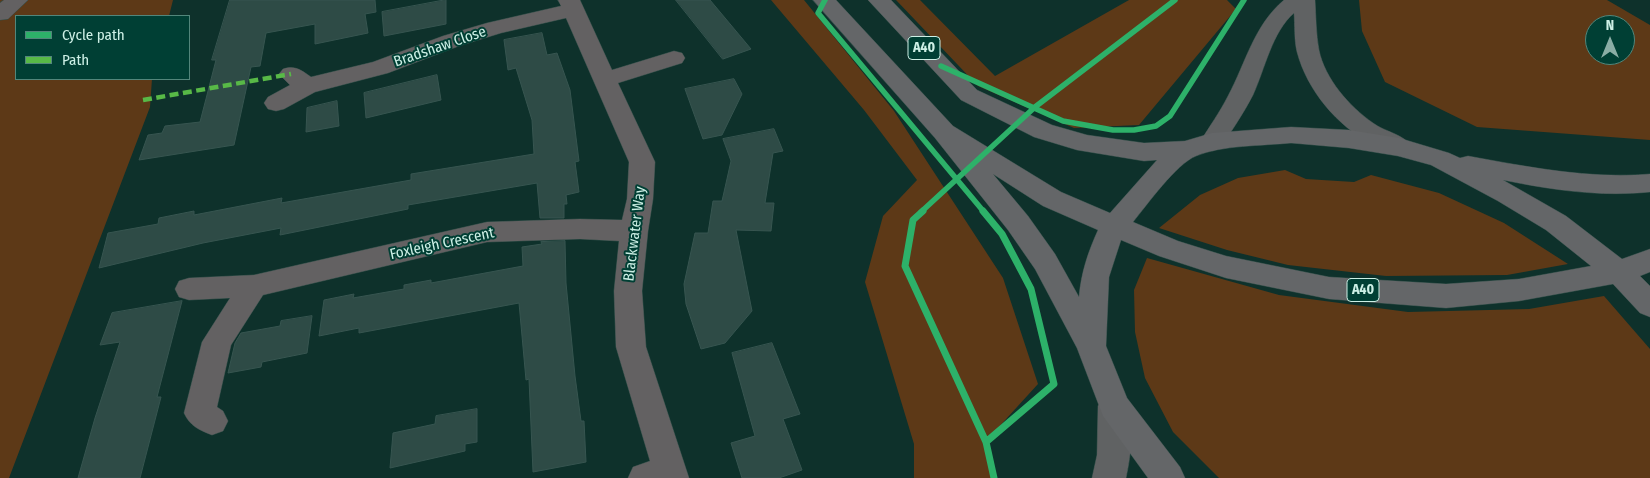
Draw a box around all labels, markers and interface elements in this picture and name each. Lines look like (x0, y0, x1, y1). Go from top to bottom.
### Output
legend (15, 15, 190, 80)
north arrow (1585, 15, 1635, 65)
text: N (1606, 17, 1614, 34)
street label: Bradshaw Close (392, 23, 488, 71)
text: Cycle path (62, 26, 125, 44)
road number: A40 (908, 36, 940, 59)
text: Path (62, 51, 89, 69)
street label: Blackwater Way (620, 186, 650, 282)
street label: Foxleigh Crescent (388, 224, 496, 264)
road number: A40 (1347, 278, 1379, 302)

